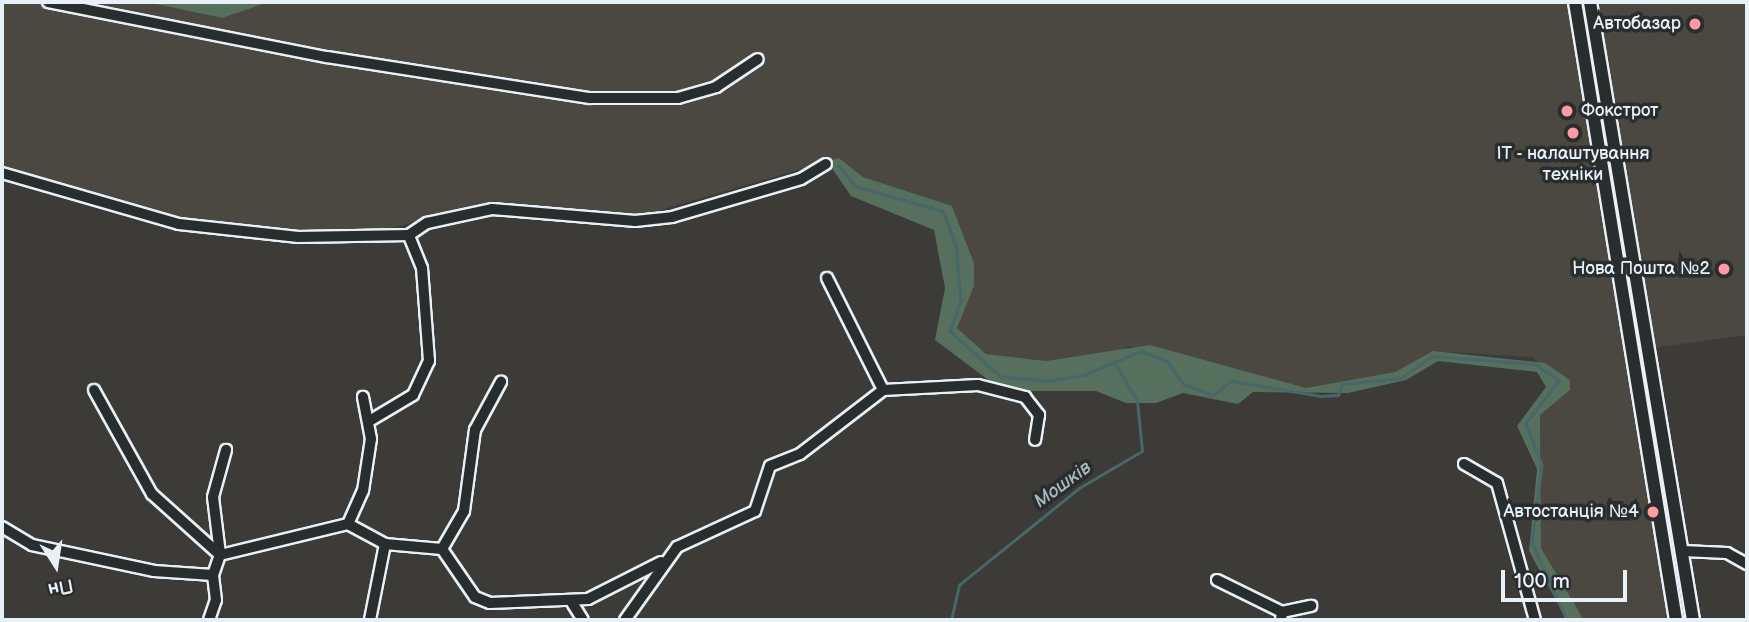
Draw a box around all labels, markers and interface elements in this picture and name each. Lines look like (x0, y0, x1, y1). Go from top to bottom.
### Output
place label: Автобазар (1593, 13, 1681, 35)
marker: Автобазар (1687, 16, 1703, 32)
place label: Фокстрот (1581, 100, 1658, 122)
marker: Фокстрот (1559, 103, 1575, 119)
marker: ІТ - налаштування техніки (1565, 125, 1581, 141)
place label: ІТ - налаштування техніки (1496, 144, 1650, 186)
place label: Нова Пошта №2 (1572, 258, 1710, 280)
marker: Нова Пошта №2 (1716, 261, 1732, 277)
water label: Мошків (1030, 457, 1096, 513)
place label: Автостанція №4 (1503, 501, 1639, 523)
marker: Автостанція №4 (1645, 504, 1661, 520)
north arrow (21, 531, 91, 601)
scale bar (1504, 556, 1630, 600)
text: 100 m (1514, 569, 1570, 594)
text: Пн (46, 573, 75, 601)

